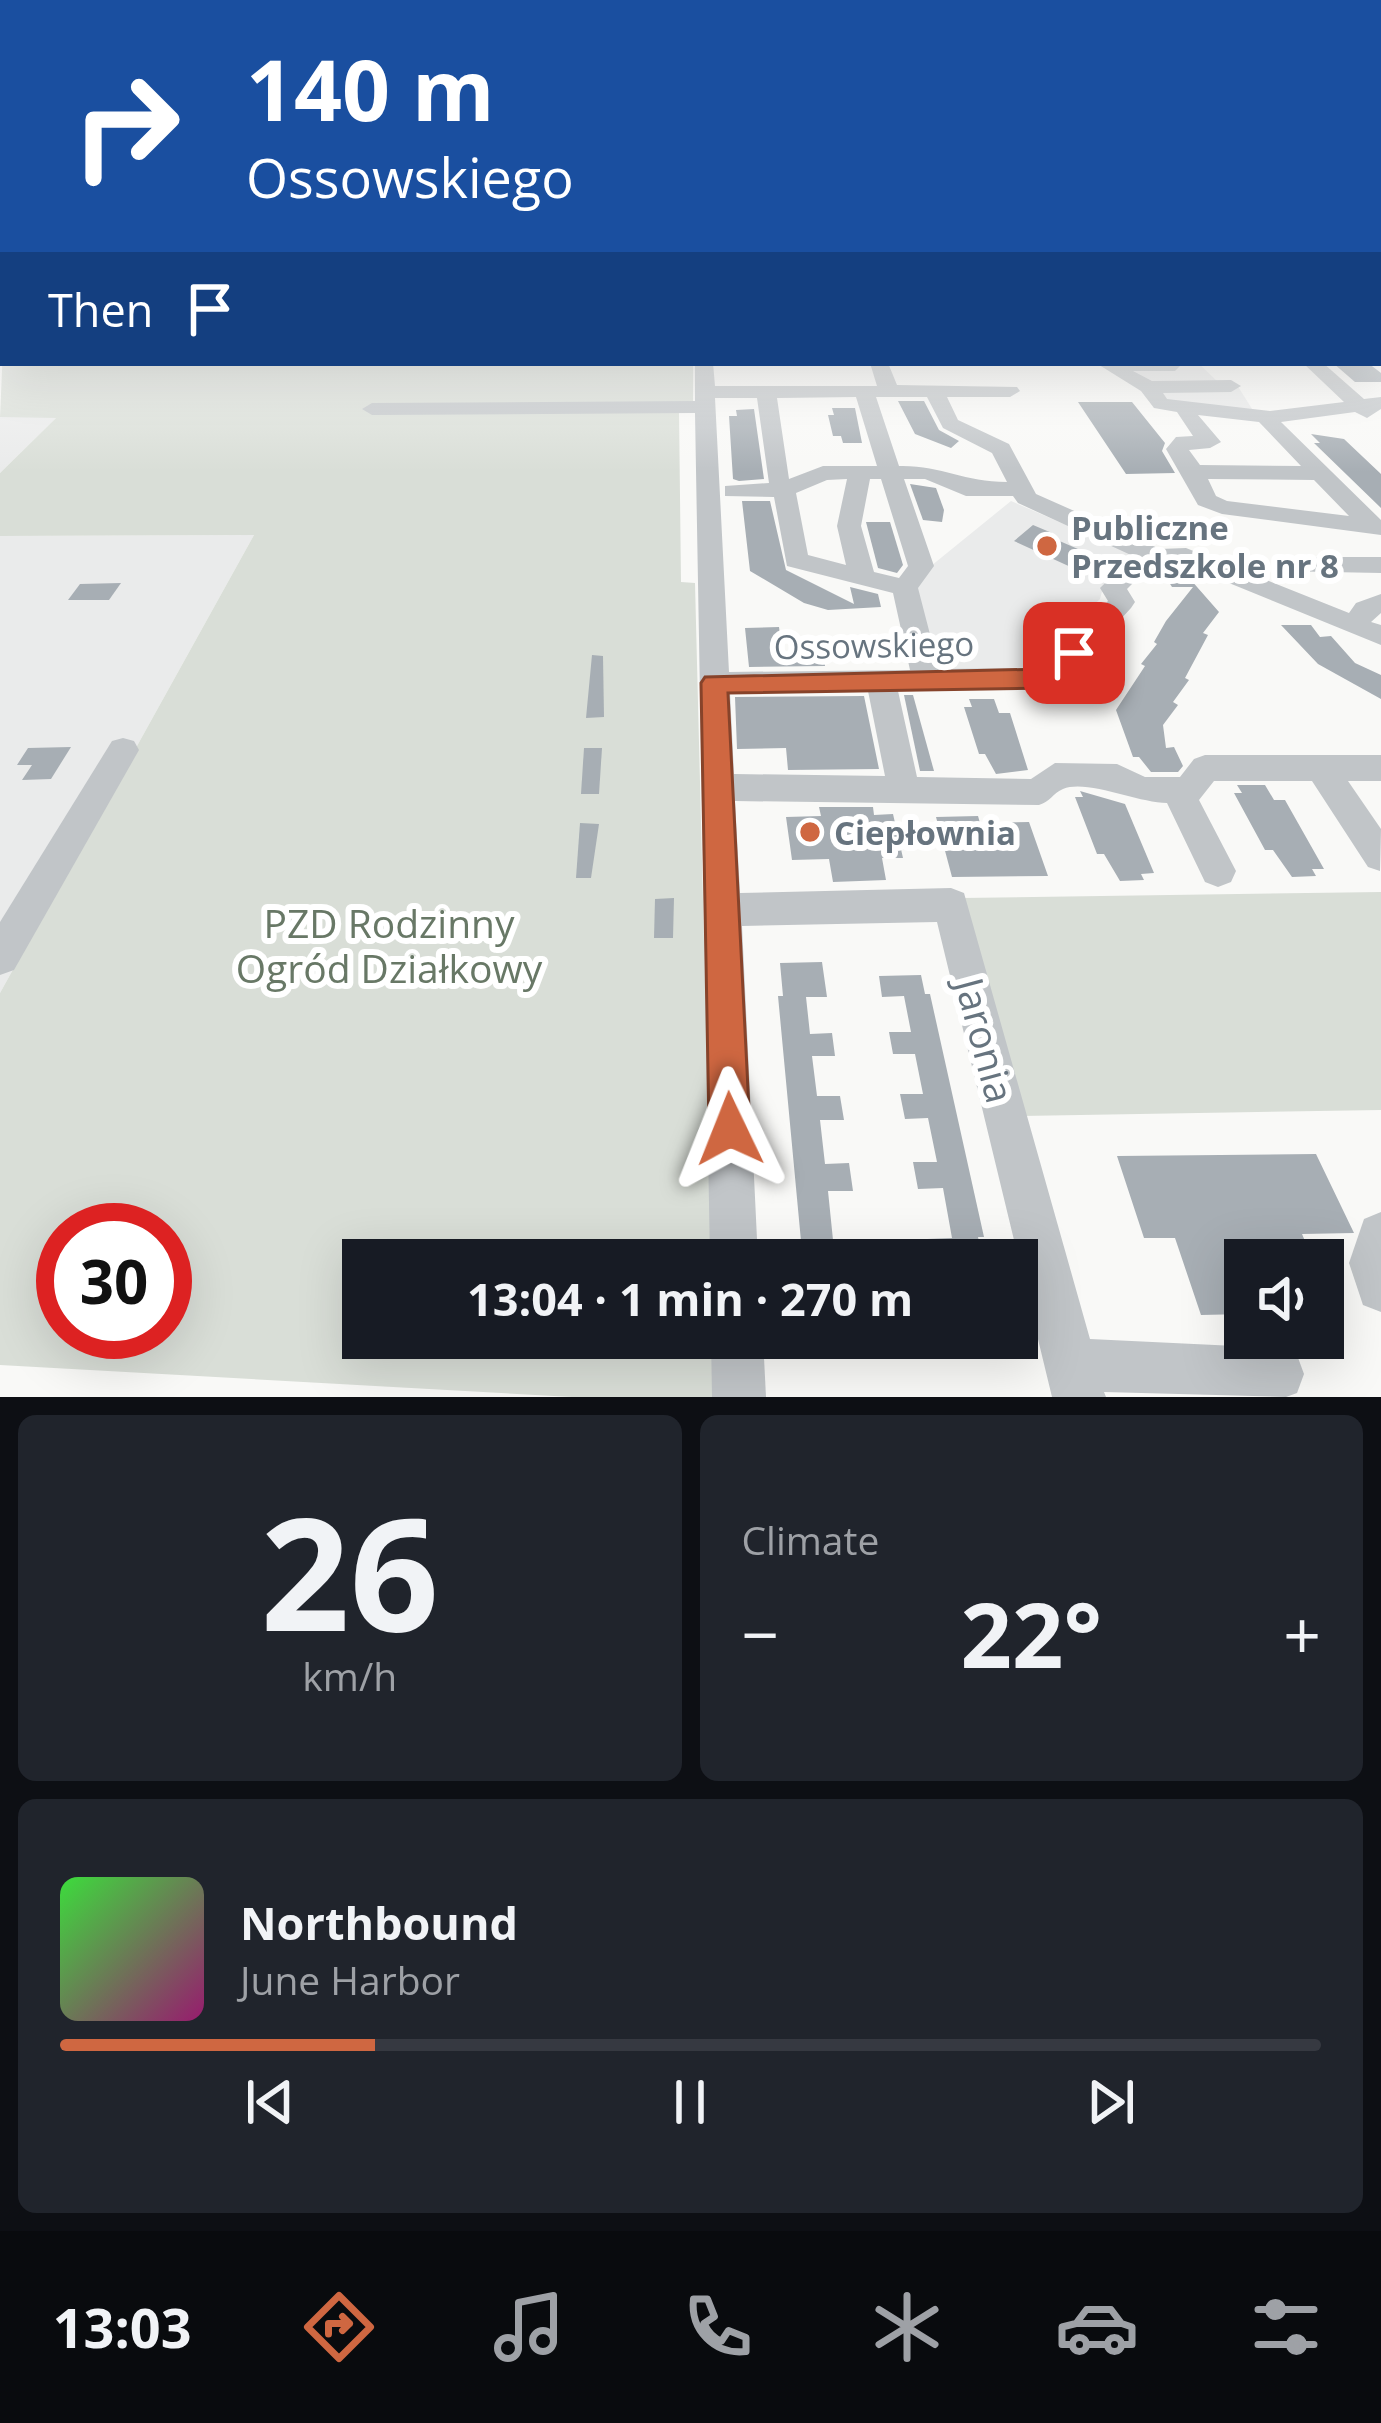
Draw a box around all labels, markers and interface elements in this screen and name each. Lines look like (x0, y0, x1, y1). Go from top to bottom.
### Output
text: 140 m (246, 31, 494, 146)
icon: right (48, 48, 204, 204)
text: Ossowskiego (246, 140, 574, 214)
icon: arrive (177, 276, 243, 342)
text: Then (48, 279, 153, 340)
place label: Publiczne Przedszkole nr 8 (1071, 505, 1339, 588)
marker: Publiczne Przedszkole nr 8 (1034, 533, 1060, 559)
pin (1023, 602, 1125, 704)
icon: arrive (1041, 620, 1107, 686)
street label: Ossowskiego (773, 621, 975, 669)
place label: Ciepłownia (834, 810, 1016, 855)
marker: Ciepłownia (797, 819, 823, 845)
park label: PZD Rodzinny Ogród Działkowy (236, 896, 543, 994)
street label: Jaronia (943, 968, 1028, 1108)
position arrow (667, 1066, 793, 1192)
speed limit sign: 30 (36, 1203, 192, 1359)
map controls (1224, 1239, 1344, 1359)
button: sound (1224, 1239, 1344, 1359)
text: 13:04 · 1 min · 270 m (467, 1268, 913, 1329)
text: 26 (261, 1464, 439, 1677)
text: Climate (742, 1513, 879, 1566)
text: 22° (961, 1572, 1102, 1694)
text: − (742, 1588, 779, 1678)
text: + (1283, 1588, 1321, 1678)
text: km/h (302, 1649, 397, 1702)
text: Northbound (240, 1892, 518, 1953)
text: June Harbor (240, 1953, 460, 2006)
icon: previous (237, 2069, 303, 2135)
icon: pause (657, 2069, 723, 2135)
icon: next (1078, 2069, 1144, 2135)
icon: directions (297, 2285, 381, 2369)
icon: music (487, 2285, 571, 2369)
icon: phone (676, 2285, 760, 2369)
icon: climate (865, 2285, 949, 2369)
icon: car (1055, 2285, 1139, 2369)
icon: filters (1244, 2285, 1328, 2369)
text: 13:03 (53, 2290, 192, 2364)

